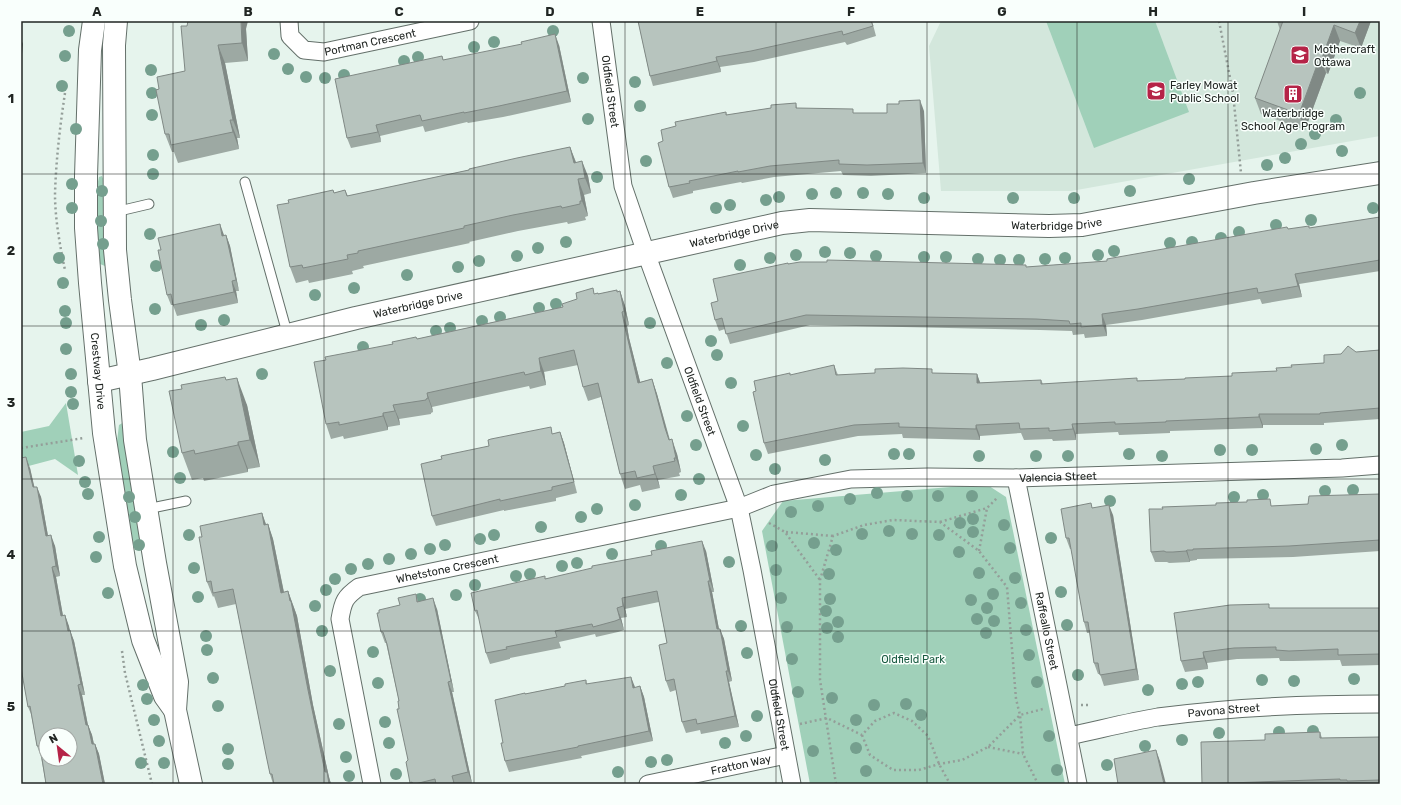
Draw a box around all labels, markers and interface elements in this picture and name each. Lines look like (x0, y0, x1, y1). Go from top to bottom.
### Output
text: A (92, 4, 102, 19)
text: B (243, 4, 253, 19)
text: C (394, 4, 404, 19)
text: D (545, 4, 555, 19)
text: E (696, 4, 704, 19)
text: F (847, 4, 855, 19)
text: G (997, 4, 1007, 19)
text: H (1148, 4, 1158, 19)
text: I (1302, 4, 1306, 19)
street label: Portman Crescent (323, 26, 418, 58)
place label: Mothercraft Ottawa (1314, 43, 1376, 69)
school or university icon: Mothercraft Ottawa (1289, 44, 1311, 66)
street label: Oldfield Street (599, 54, 622, 129)
place label: Farley Mowat Public School (1170, 79, 1239, 105)
school or university icon: Farley Mowat Public School (1145, 80, 1167, 102)
building icon: Waterbridge School Age Program (1282, 83, 1304, 105)
text: 1 (8, 91, 14, 106)
place label: Waterbridge School Age Program (1241, 107, 1345, 133)
street label: Waterbridge Drive (1011, 215, 1103, 233)
street label: Waterbridge Drive (688, 217, 780, 250)
text: 2 (7, 243, 15, 258)
street label: Waterbridge Drive (372, 288, 464, 320)
street label: Crestway Drive (88, 332, 108, 410)
street label: Oldfield Street (681, 365, 719, 438)
text: 3 (7, 395, 16, 410)
street label: Valencia Street (1019, 469, 1097, 484)
text: 4 (7, 547, 16, 562)
street label: Whetstone Crescent (395, 552, 500, 586)
street label: Raffeallo Street (1033, 591, 1061, 672)
park label: Oldfield Park (881, 653, 945, 666)
street label: Oldfield Street (766, 678, 792, 752)
text: 5 (7, 699, 15, 714)
street label: Pavona Street (1187, 701, 1261, 720)
north arrow (38, 727, 78, 767)
text: N (47, 731, 60, 746)
street label: Fratton Way (710, 752, 772, 777)

